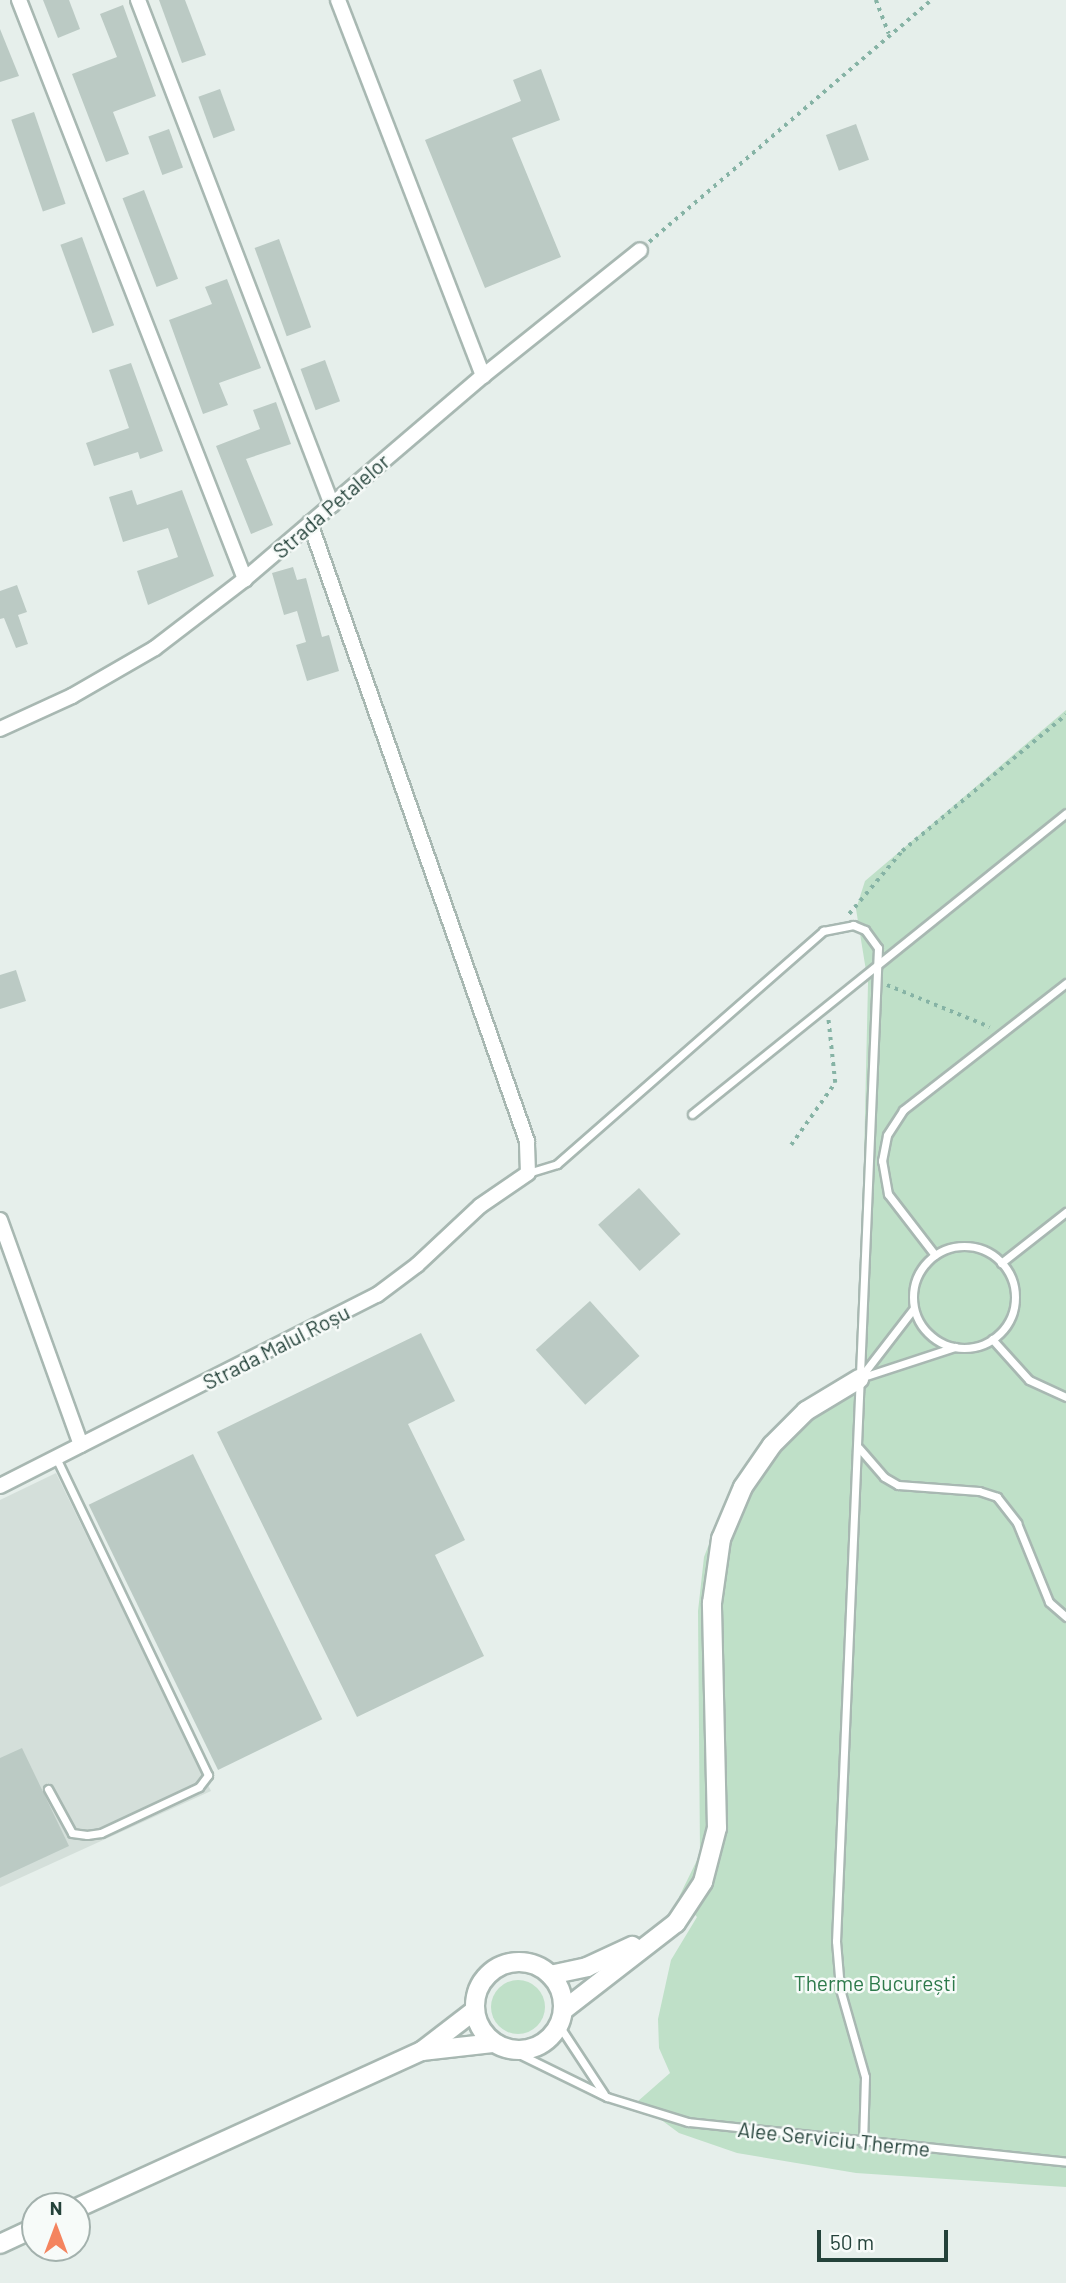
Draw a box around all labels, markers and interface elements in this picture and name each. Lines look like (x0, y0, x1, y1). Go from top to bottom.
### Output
street label: Strada Petalelor (268, 449, 394, 563)
street label: Strada Malul Roșu (198, 1299, 354, 1395)
park label: Therme București (794, 1970, 956, 1996)
street label: Alee Serviciu Therme (737, 2116, 931, 2162)
north arrow (21, 2192, 91, 2262)
text: N (50, 2196, 62, 2219)
scale bar (821, 2216, 952, 2260)
text: 50 m (830, 2229, 874, 2254)

